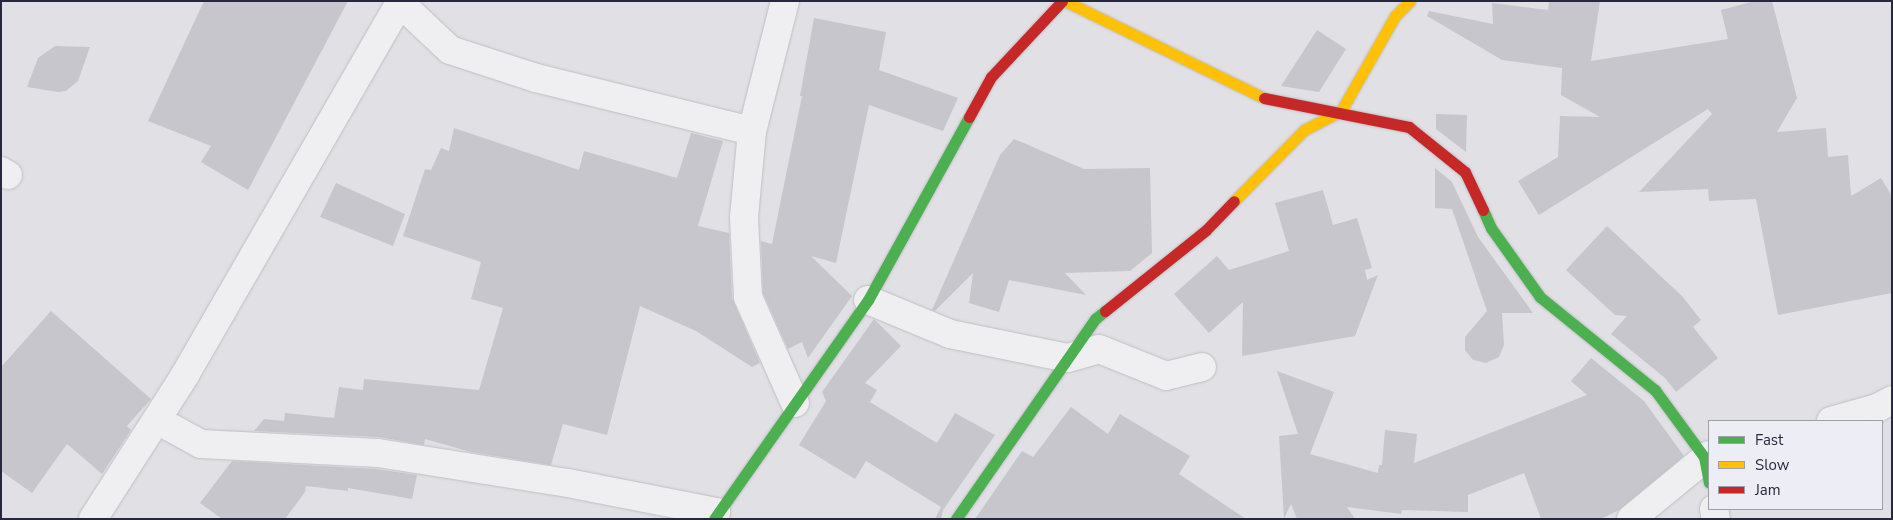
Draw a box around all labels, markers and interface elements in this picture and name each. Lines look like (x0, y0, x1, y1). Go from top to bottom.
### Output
legend (1708, 420, 1883, 510)
text: Fast (1755, 430, 1783, 450)
text: Slow (1755, 455, 1789, 475)
text: Jam (1755, 480, 1781, 500)

